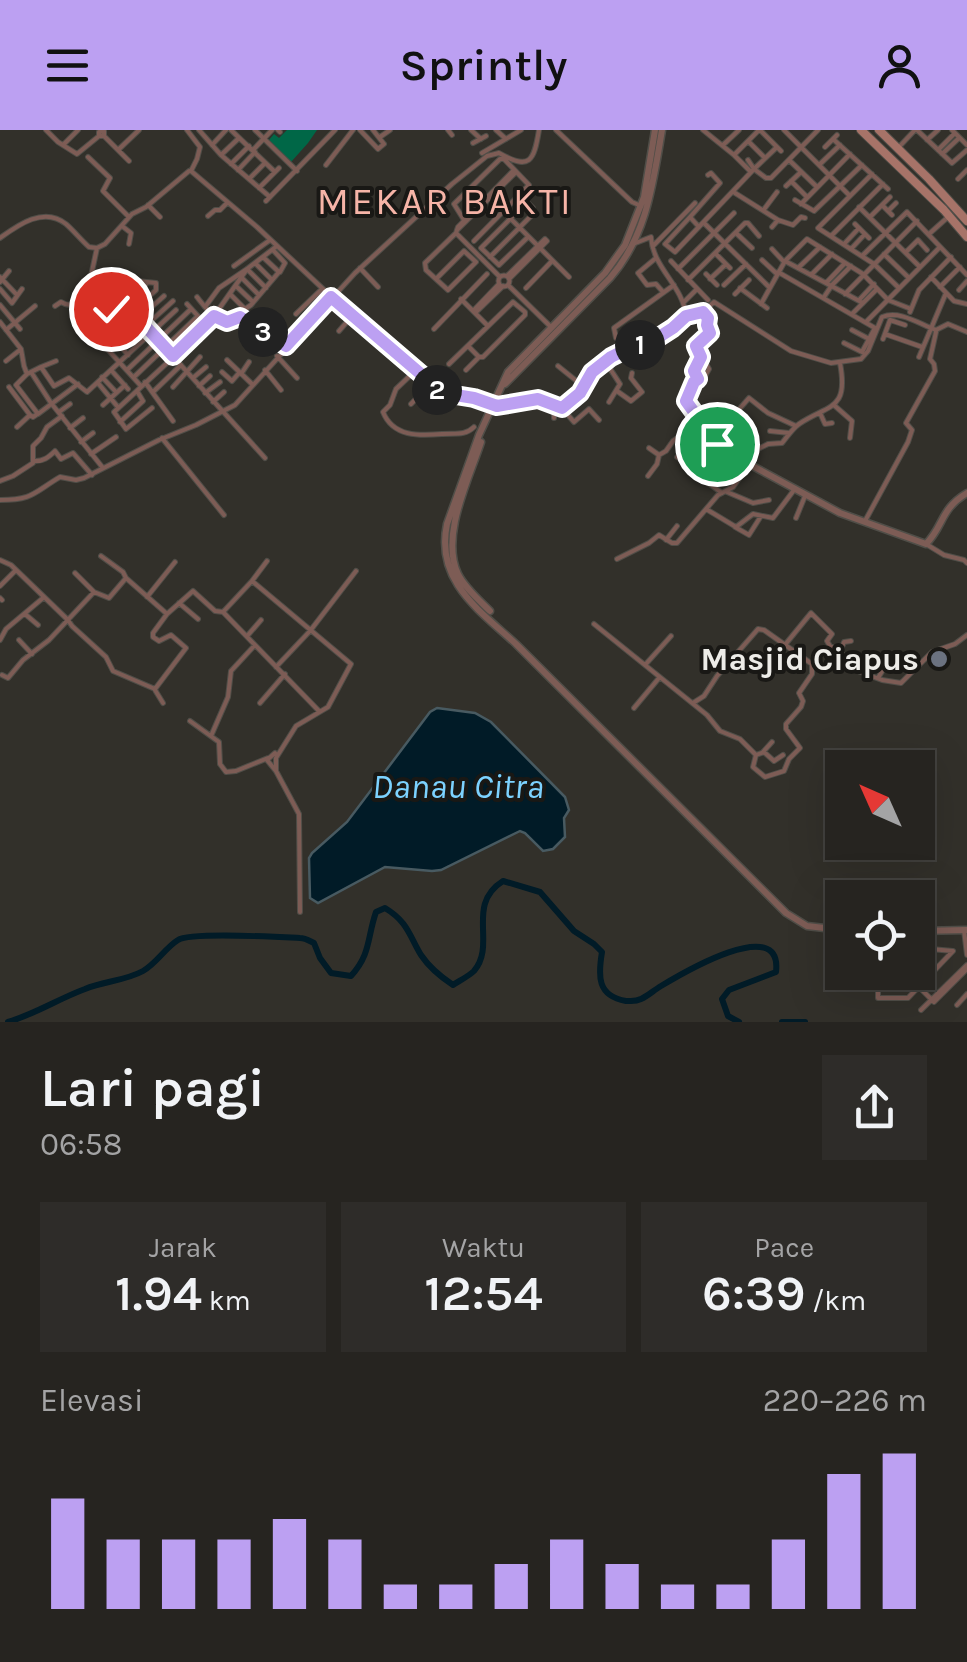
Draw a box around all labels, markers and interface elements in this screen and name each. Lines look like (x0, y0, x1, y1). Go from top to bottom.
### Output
icon: menu (40, 38, 95, 93)
icon: person (872, 38, 927, 93)
text: Sprintly (400, 39, 567, 91)
district label: MEKAR BAKTI (317, 179, 573, 224)
pin (69, 267, 154, 352)
icon: check (84, 282, 139, 337)
pin: 3 (238, 307, 288, 357)
text: 3 (254, 315, 272, 348)
pin: 1 (615, 320, 665, 370)
text: 1 (635, 328, 645, 361)
pin: 2 (412, 365, 462, 415)
text: 2 (429, 373, 445, 406)
pin (675, 402, 760, 487)
icon: arrive (690, 417, 745, 472)
place label: Masjid Ciapus (701, 641, 919, 678)
marker: Masjid Ciapus (928, 648, 950, 670)
north arrow (825, 750, 935, 860)
map controls (825, 750, 935, 990)
water label: Danau Citra (372, 766, 544, 807)
button: locate (825, 880, 935, 990)
button: share (822, 1055, 927, 1160)
text: Lari pagi (40, 1056, 265, 1120)
text: 06:58 (40, 1126, 122, 1163)
text: Jarak (149, 1231, 217, 1264)
text: Waktu (442, 1231, 525, 1264)
text: Pace (754, 1231, 814, 1264)
text: 1.94 (115, 1264, 202, 1323)
text: 12:54 (424, 1264, 543, 1323)
text: 6:39 (702, 1264, 806, 1323)
text: km (202, 1284, 251, 1317)
text: /km (806, 1284, 866, 1317)
text: Elevasi (40, 1382, 143, 1419)
text: 220–226 m (763, 1382, 927, 1419)

